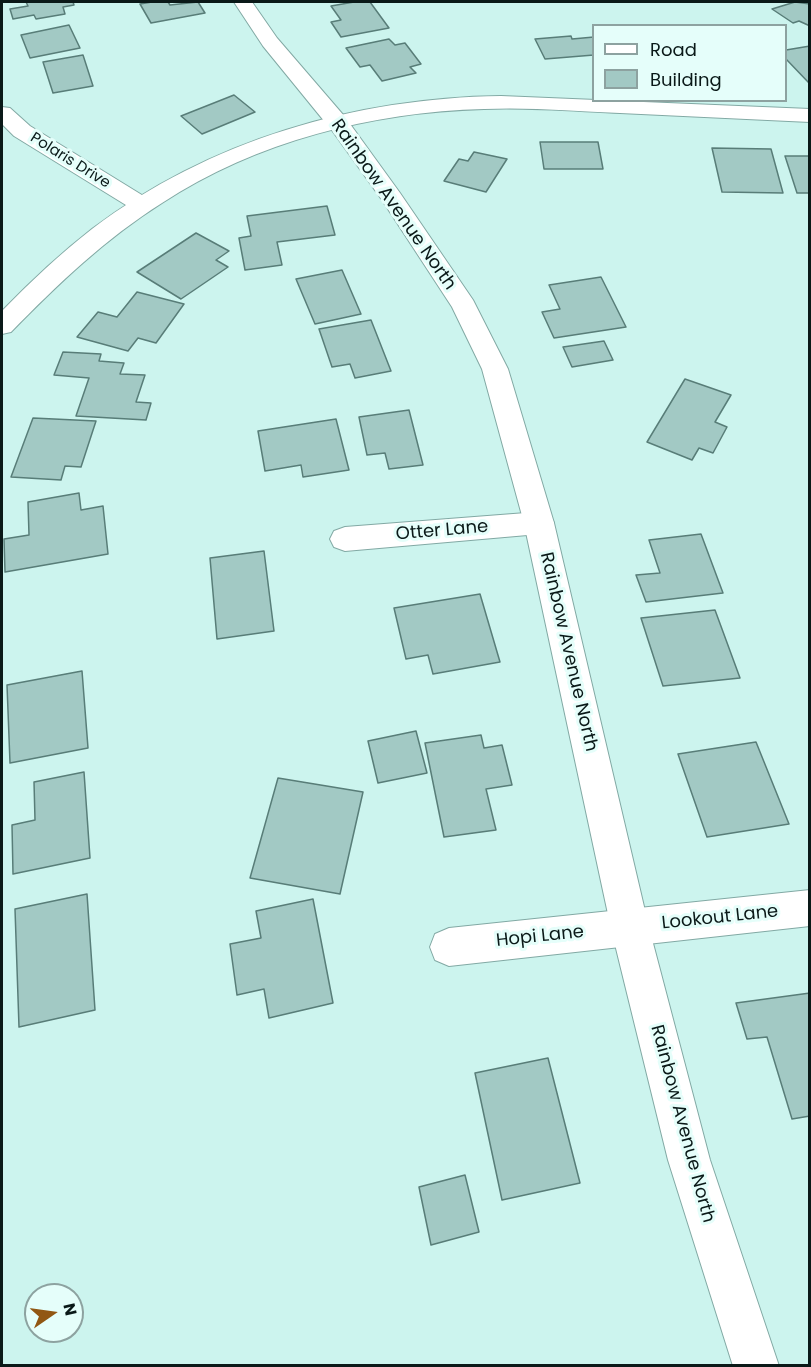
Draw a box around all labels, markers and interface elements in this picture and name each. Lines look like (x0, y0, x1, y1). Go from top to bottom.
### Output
legend (592, 24, 787, 102)
text: Road (650, 37, 697, 62)
text: Building (650, 67, 722, 92)
street label: Rainbow Avenue North (326, 115, 460, 295)
street label: Polaris Drive (27, 129, 113, 193)
street label: Otter Lane (395, 516, 489, 546)
street label: Rainbow Avenue North (535, 550, 601, 754)
street label: Lookout Lane (661, 901, 779, 935)
street label: Hopi Lane (495, 922, 585, 952)
street label: Rainbow Avenue North (645, 1023, 719, 1225)
north arrow (24, 1283, 84, 1343)
text: N (58, 1301, 83, 1318)

